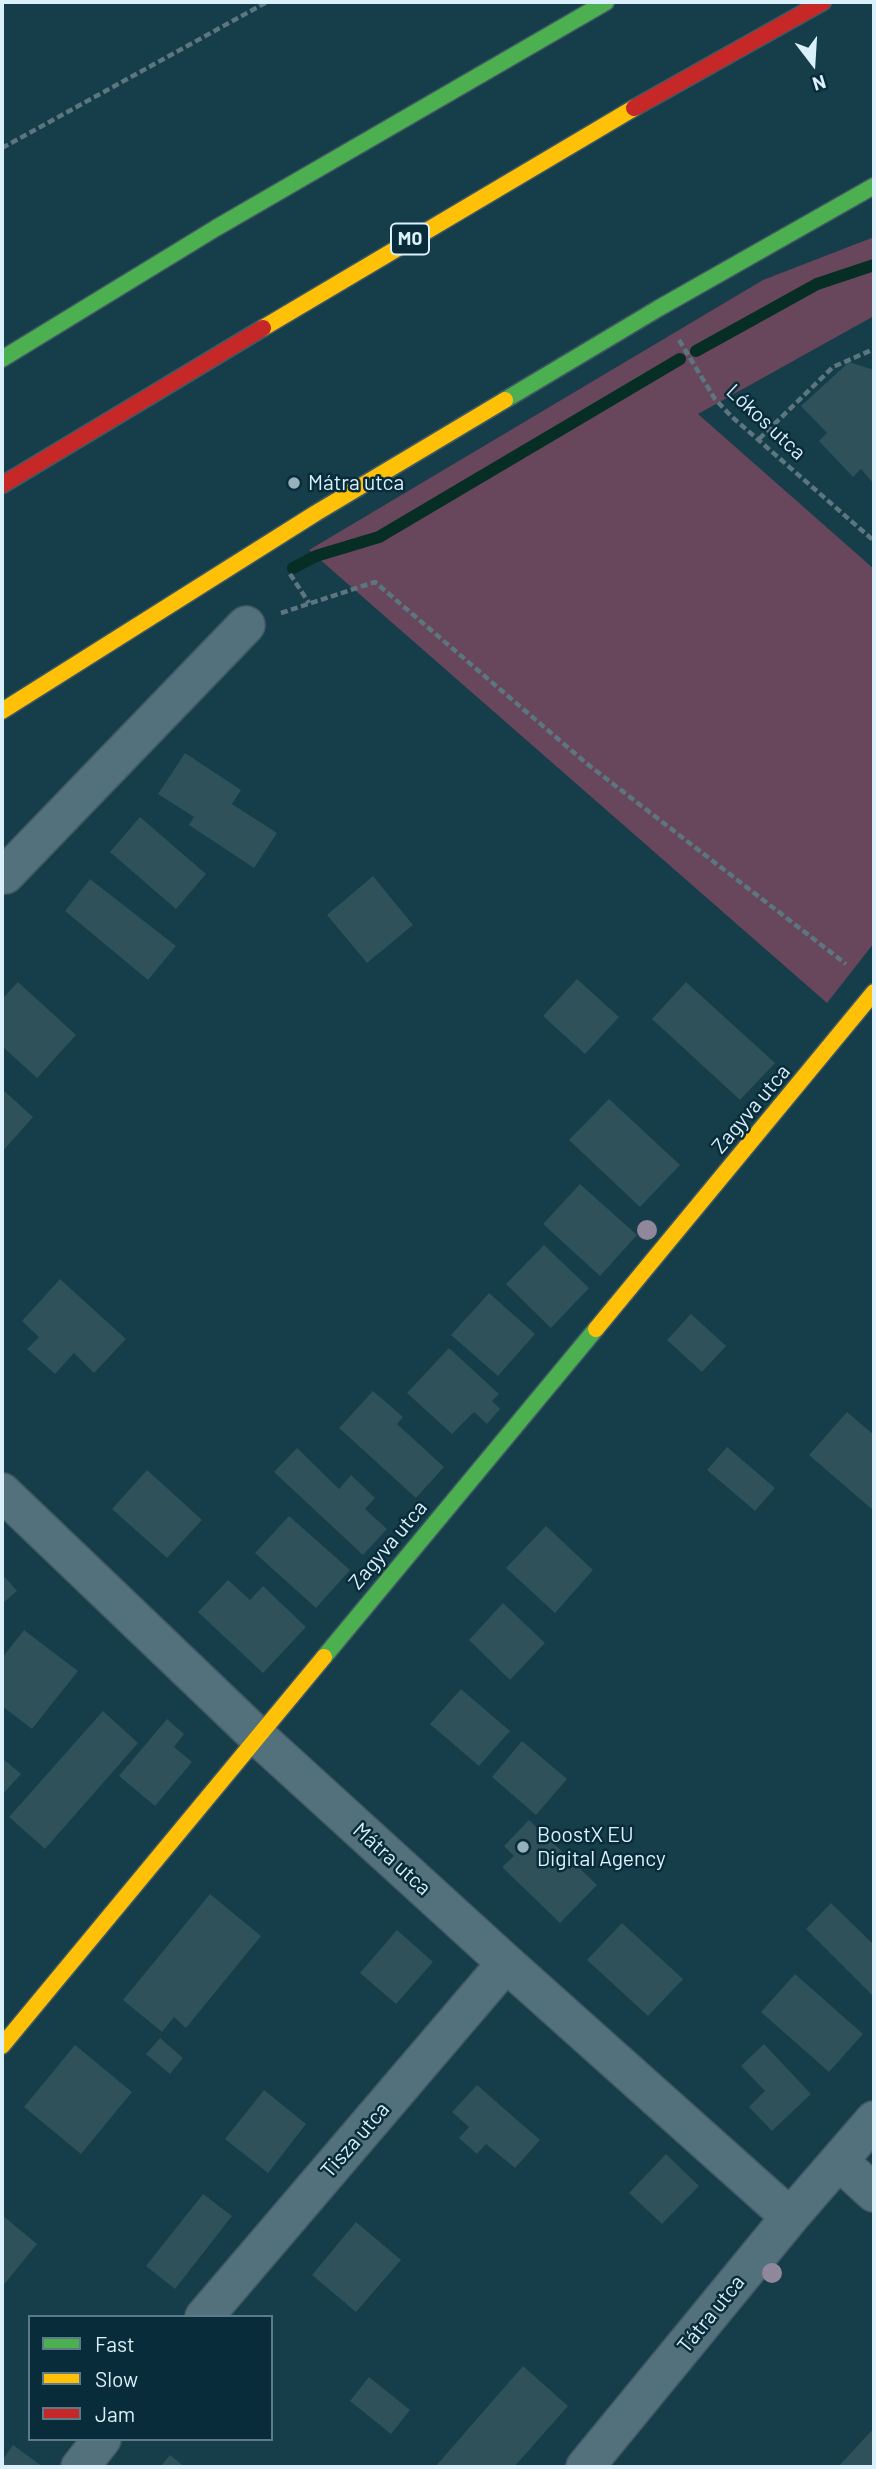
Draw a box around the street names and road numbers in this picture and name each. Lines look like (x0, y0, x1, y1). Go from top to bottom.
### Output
road number: M0 (391, 224, 429, 255)
street label: Lókos utca (721, 379, 811, 465)
street label: Zagyva utca (707, 1060, 795, 1158)
street label: Zagyva utca (344, 1496, 432, 1594)
street label: Mátra utca (348, 1817, 436, 1901)
street label: Tisza utca (315, 2097, 395, 2183)
street label: Tátra utca (672, 2270, 750, 2358)

